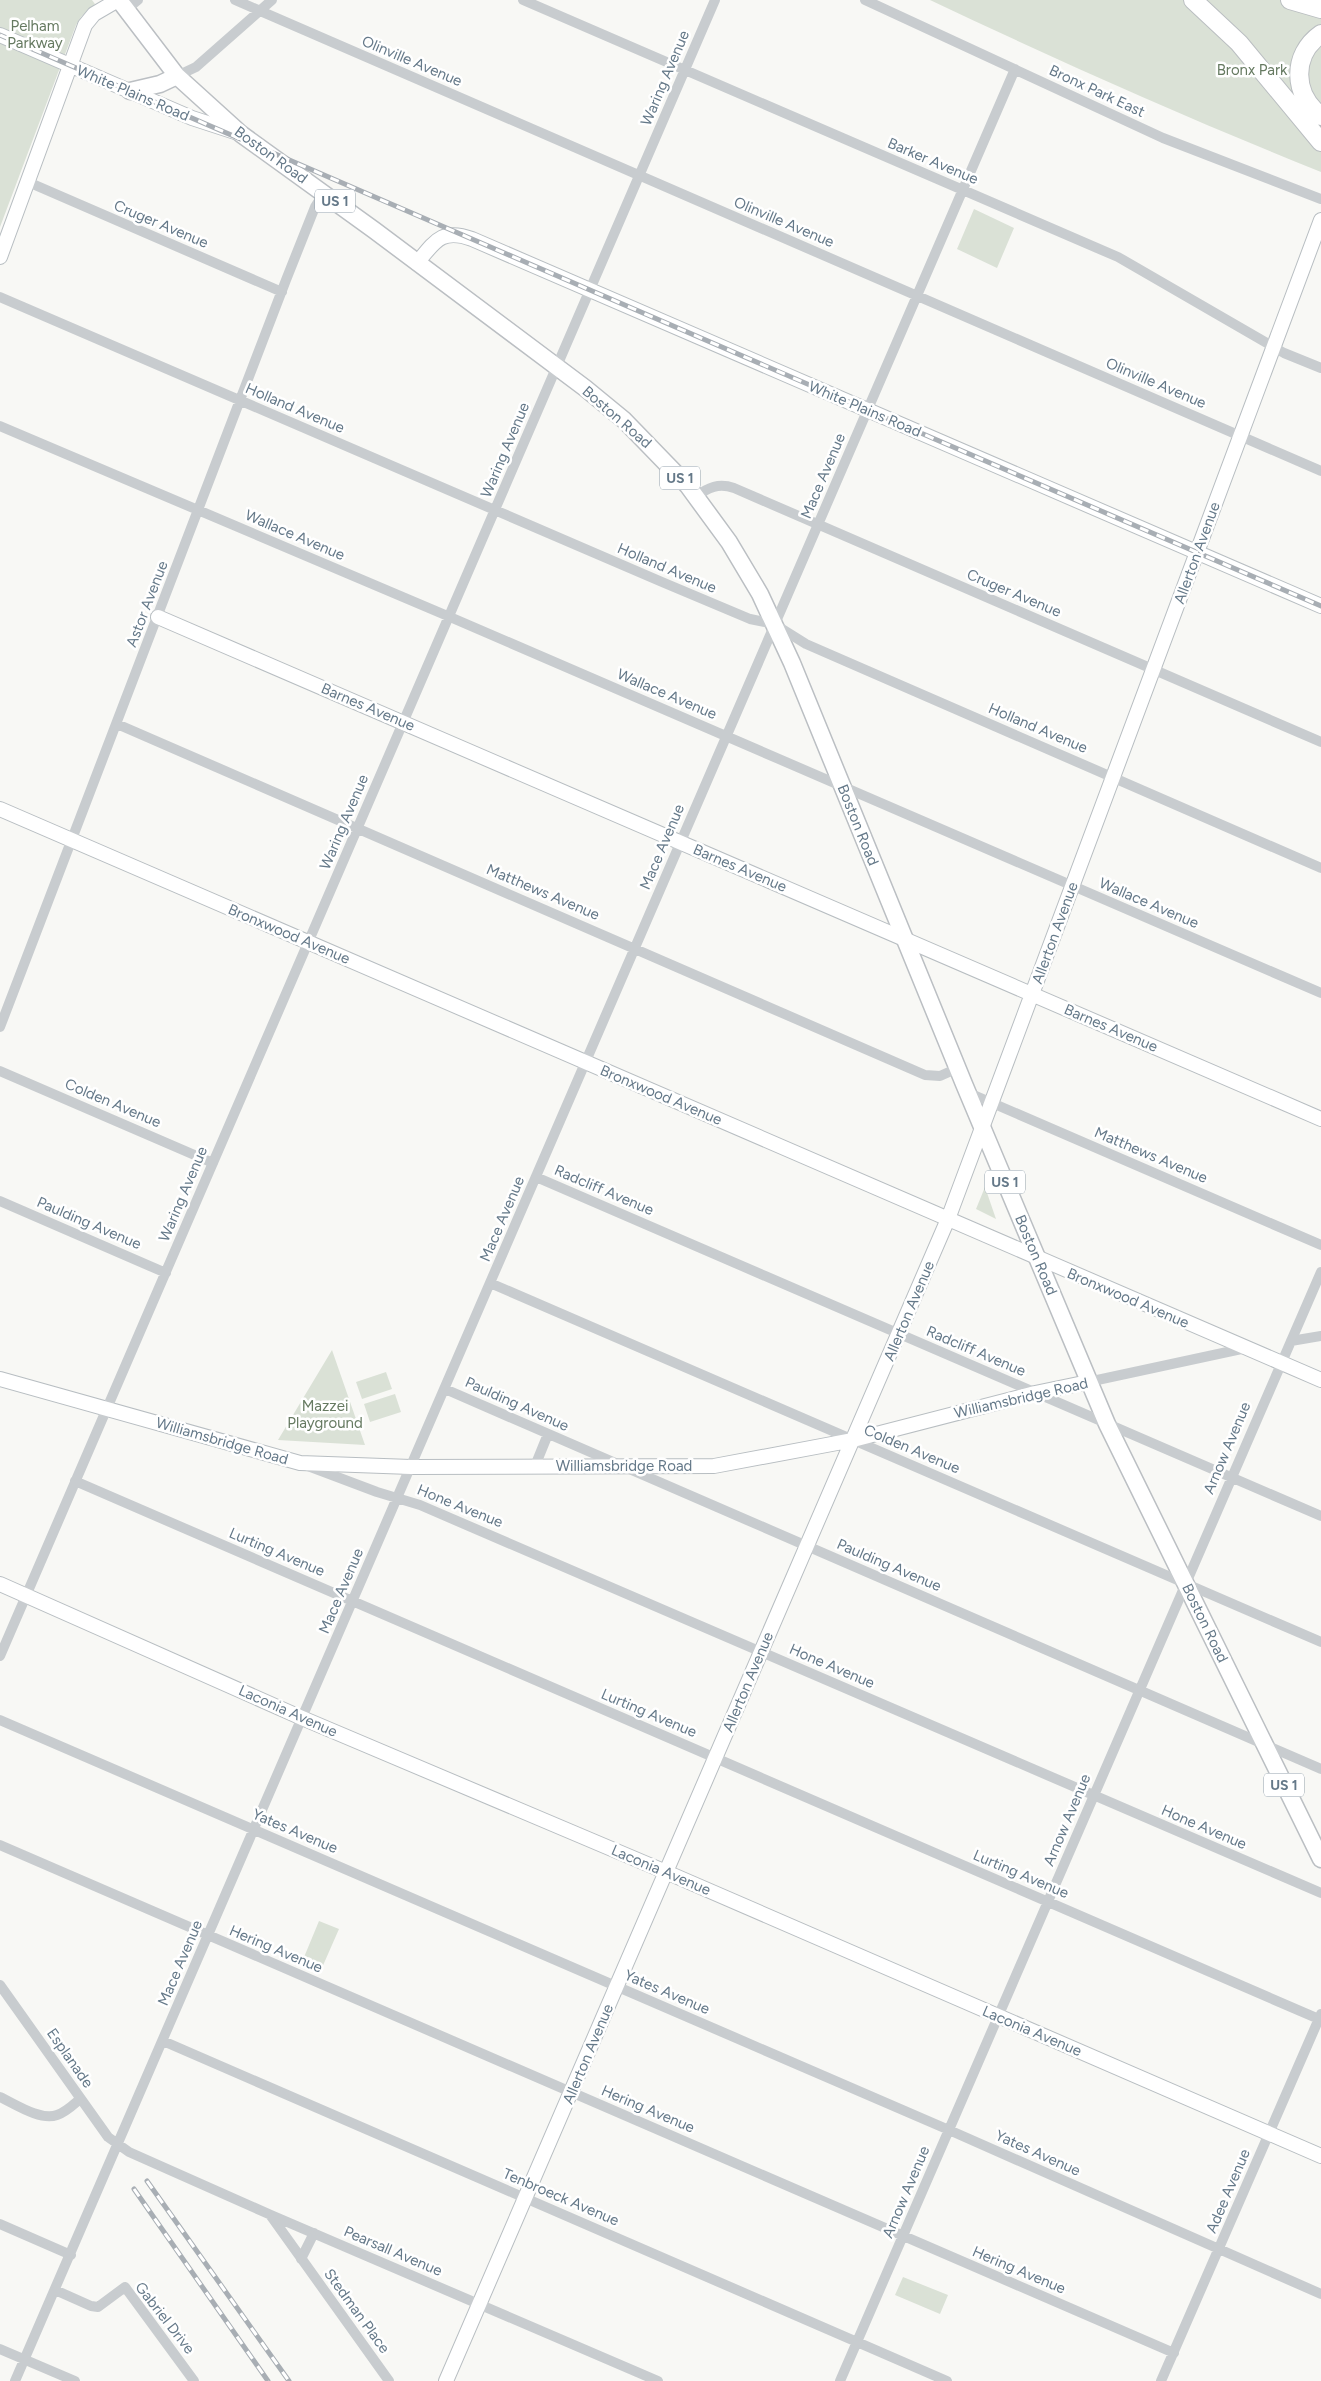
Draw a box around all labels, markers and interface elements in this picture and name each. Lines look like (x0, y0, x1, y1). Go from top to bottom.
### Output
park label: Pelham Parkway (7, 17, 63, 52)
street label: Waring Avenue (637, 28, 693, 128)
street label: Olinville Avenue (359, 32, 465, 90)
street label: White Plains Road (74, 61, 192, 125)
street label: Bronx Park East (1046, 61, 1148, 121)
park label: Bronx Park (1217, 61, 1288, 79)
street label: Boston Road (231, 123, 311, 187)
street label: Barker Avenue (885, 134, 981, 188)
road number: US 1 (315, 190, 355, 212)
street label: Olinville Avenue (731, 193, 837, 251)
street label: Cruger Avenue (111, 196, 211, 252)
street label: Olinville Avenue (1103, 354, 1209, 412)
street label: White Plains Road (806, 377, 924, 441)
street label: Holland Avenue (243, 379, 347, 437)
street label: Boston Road (579, 382, 655, 452)
street label: Waring Avenue (477, 400, 533, 500)
street label: Mace Avenue (797, 431, 849, 521)
road number: US 1 (660, 466, 700, 489)
street label: Allerton Avenue (1170, 500, 1224, 606)
street label: Wallace Avenue (242, 506, 348, 564)
street label: Holland Avenue (615, 539, 719, 597)
street label: Astor Avenue (122, 558, 172, 650)
street label: Cruger Avenue (964, 565, 1064, 621)
street label: Wallace Avenue (614, 665, 720, 723)
street label: Barnes Avenue (319, 679, 417, 735)
street label: Holland Avenue (986, 699, 1090, 757)
street label: Waring Avenue (316, 772, 372, 872)
street label: Boston Road (834, 782, 882, 868)
street label: Mace Avenue (636, 802, 688, 892)
street label: Barnes Avenue (691, 840, 789, 896)
street label: Matthews Avenue (484, 860, 602, 924)
street label: Wallace Avenue (1096, 874, 1202, 932)
street label: Allerton Avenue (1028, 880, 1082, 986)
street label: Bronxwood Avenue (225, 900, 353, 968)
street label: Barnes Avenue (1062, 1000, 1160, 1056)
street label: Bronxwood Avenue (597, 1061, 725, 1129)
street label: Colden Avenue (62, 1075, 164, 1131)
street label: Matthews Avenue (1092, 1123, 1210, 1187)
street label: Waring Avenue (155, 1144, 211, 1244)
street label: Radcliff Avenue (552, 1161, 656, 1219)
road number: US 1 (985, 1170, 1025, 1194)
street label: Mace Avenue (476, 1174, 528, 1264)
street label: Paulding Avenue (34, 1193, 144, 1253)
street label: Boston Road (1011, 1212, 1061, 1298)
street label: Allerton Avenue (880, 1258, 938, 1364)
street label: Bronxwood Avenue (1064, 1264, 1192, 1332)
street label: Radcliff Avenue (924, 1322, 1028, 1380)
street label: Paulding Avenue (462, 1373, 572, 1435)
street label: Williamsbridge Road (952, 1374, 1090, 1422)
park label: Mazzei Playground (287, 1397, 363, 1432)
street label: Arnow Avenue (1200, 1399, 1254, 1497)
street label: Williamsbridge Road (154, 1414, 290, 1468)
street label: Colden Avenue (861, 1421, 963, 1477)
street label: Williamsbridge Road (556, 1457, 692, 1475)
street label: Hone Avenue (414, 1481, 506, 1531)
street label: Lurting Avenue (227, 1524, 327, 1580)
street label: Paulding Avenue (834, 1535, 944, 1595)
street label: Mace Avenue (315, 1546, 367, 1636)
street label: Boston Road (1178, 1580, 1232, 1666)
street label: Allerton Avenue (719, 1629, 777, 1735)
street label: Hone Avenue (787, 1640, 877, 1692)
street label: Laconia Avenue (236, 1681, 340, 1741)
street label: Lurting Avenue (599, 1685, 699, 1741)
street label: Arnow Avenue (1040, 1771, 1094, 1869)
road number: US 1 (1264, 1774, 1304, 1796)
street label: Hone Avenue (1159, 1801, 1249, 1853)
street label: Yates Avenue (250, 1805, 340, 1857)
street label: Laconia Avenue (609, 1841, 713, 1899)
street label: Lurting Avenue (971, 1846, 1071, 1902)
street label: Mace Avenue (154, 1918, 206, 2008)
street label: Hering Avenue (227, 1921, 325, 1977)
street label: Yates Avenue (622, 1966, 712, 2018)
street label: Allerton Avenue (559, 2001, 617, 2107)
street label: Laconia Avenue (980, 2002, 1084, 2060)
street label: Esplanade (43, 2025, 97, 2091)
street label: Hering Avenue (599, 2081, 697, 2137)
street label: Yates Avenue (993, 2126, 1083, 2180)
street label: Arnow Avenue (879, 2143, 933, 2241)
street label: Adee Avenue (1202, 2146, 1254, 2236)
street label: Tenbroeck Avenue (500, 2164, 622, 2230)
street label: Pearsall Avenue (341, 2222, 445, 2280)
street label: Hering Avenue (970, 2242, 1068, 2298)
street label: Stedman Place (320, 2265, 394, 2357)
street label: Gabriel Drive (131, 2278, 199, 2358)

